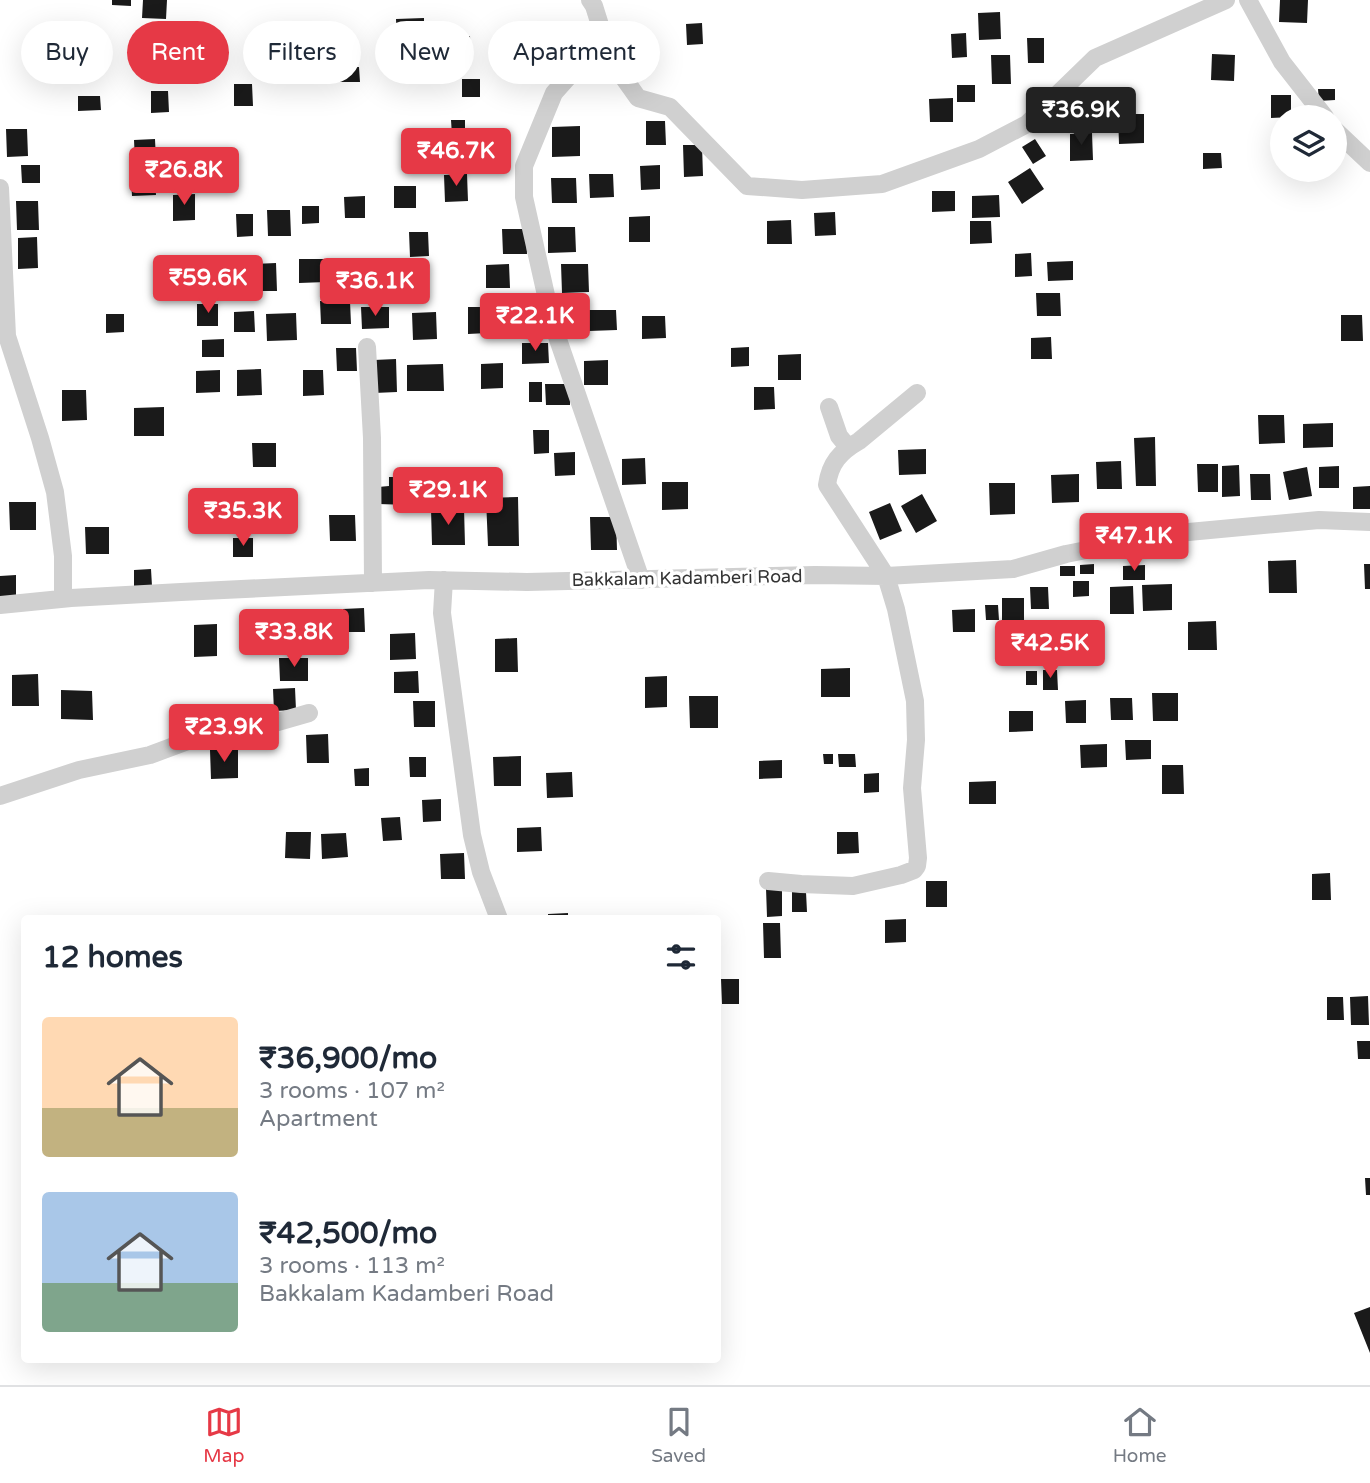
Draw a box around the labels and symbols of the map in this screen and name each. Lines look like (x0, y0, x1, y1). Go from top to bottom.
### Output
pin: ₹36.9K (1024, 88, 1138, 147)
pin: ₹46.7K (399, 128, 513, 188)
pin: ₹26.8K (127, 148, 241, 207)
pin: ₹59.6K (151, 256, 265, 315)
pin: ₹36.1K (318, 258, 432, 318)
pin: ₹22.1K (478, 294, 592, 353)
pin: ₹29.1K (391, 468, 505, 527)
pin: ₹35.3K (186, 489, 300, 548)
pin: ₹47.1K (1077, 514, 1191, 573)
street label: Bakkalam Kadamberi Road (571, 565, 803, 591)
pin: ₹33.8K (237, 610, 351, 669)
pin: ₹42.5K (993, 620, 1107, 680)
pin: ₹23.9K (167, 704, 281, 764)

